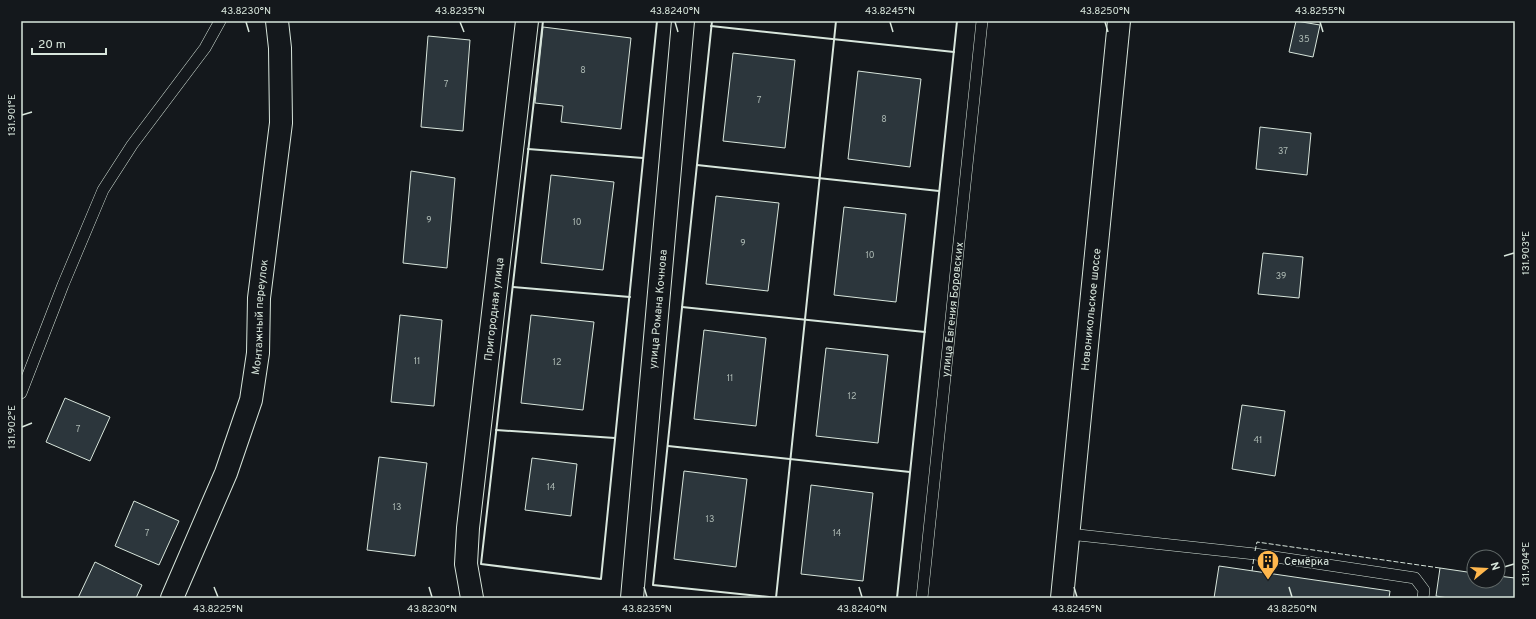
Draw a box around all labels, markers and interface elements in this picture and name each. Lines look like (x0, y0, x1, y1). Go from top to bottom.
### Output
text: 43.8230°N (221, 5, 271, 18)
text: 43.8235°N (435, 5, 485, 18)
text: 43.8240°N (650, 5, 700, 18)
text: 43.8245°N (865, 5, 915, 18)
text: 43.8250°N (1080, 5, 1130, 18)
text: 43.8255°N (1295, 5, 1345, 18)
scale bar (32, 30, 106, 56)
house number: 35 (1298, 34, 1310, 45)
text: 20 m (38, 37, 66, 53)
house number: 8 (580, 65, 586, 76)
house number: 7 (444, 79, 449, 90)
text: 131.901°E (6, 94, 19, 136)
house number: 7 (757, 95, 762, 106)
house number: 8 (881, 114, 887, 125)
house number: 37 (1278, 146, 1288, 157)
house number: 9 (426, 215, 432, 226)
house number: 10 (572, 217, 582, 228)
text: 131.903°E (1520, 231, 1533, 275)
house number: 9 (740, 238, 746, 249)
street label: улица Евгения Боровских (939, 241, 967, 378)
street label: Новоникольское шоссе (1078, 247, 1105, 371)
street label: улица Романа Кочнова (646, 249, 671, 370)
house number: 10 (865, 250, 875, 261)
street label: Пригородная улица (482, 257, 507, 362)
street label: Монтажный переулок (249, 258, 272, 376)
house number: 39 (1276, 271, 1286, 282)
house number: 11 (414, 356, 420, 367)
house number: 12 (553, 357, 561, 368)
house number: 11 (727, 373, 733, 384)
house number: 12 (848, 391, 856, 402)
text: 131.902°E (6, 405, 19, 449)
house number: 7 (76, 424, 81, 435)
house number: 41 (1254, 435, 1262, 446)
house number: 14 (547, 482, 556, 493)
house number: 13 (393, 502, 401, 513)
house number: 13 (706, 514, 714, 525)
house number: 7 (145, 528, 150, 539)
house number: 14 (833, 528, 842, 539)
text: 131.904°E (1520, 542, 1533, 586)
building icon: Семёрка (1255, 548, 1281, 581)
north arrow (1466, 549, 1506, 589)
place label: Семёрка (1284, 555, 1329, 569)
text: N (1487, 560, 1502, 572)
text: 43.8225°N (193, 603, 243, 616)
text: 43.8230°N (407, 603, 457, 616)
text: 43.8235°N (622, 603, 672, 616)
text: 43.8240°N (837, 603, 887, 616)
text: 43.8245°N (1052, 603, 1102, 616)
text: 43.8250°N (1267, 603, 1317, 616)

